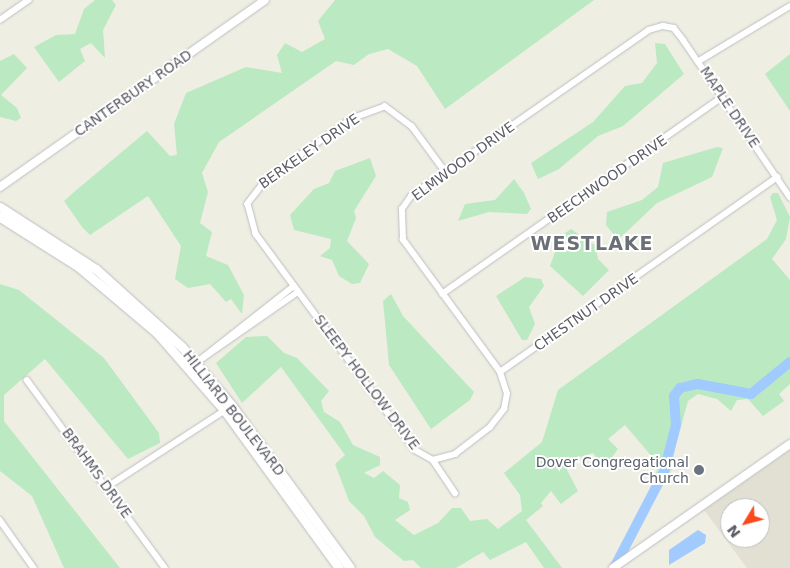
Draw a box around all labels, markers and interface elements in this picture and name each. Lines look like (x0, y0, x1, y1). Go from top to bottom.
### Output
street label: CANTERBURY ROAD (71, 46, 195, 140)
street label: MAPLE DRIVE (697, 63, 763, 151)
street label: BERKELEY DRIVE (255, 110, 363, 192)
street label: ELMWOOD DRIVE (408, 118, 518, 204)
street label: BEECHWOOD DRIVE (544, 131, 670, 227)
district label: WESTLAKE (529, 233, 655, 255)
street label: CHESTNUT DRIVE (531, 270, 641, 354)
street label: SLEEPY HOLLOW DRIVE (311, 311, 423, 453)
street label: HILLIARD BOULEVARD (180, 347, 288, 479)
street label: BRAHMS DRIVE (59, 425, 135, 521)
place label: Dover Congregational Church (536, 454, 689, 487)
marker: Dover Congregational Church (693, 464, 705, 476)
north arrow (720, 498, 770, 548)
text: N (724, 522, 744, 541)

